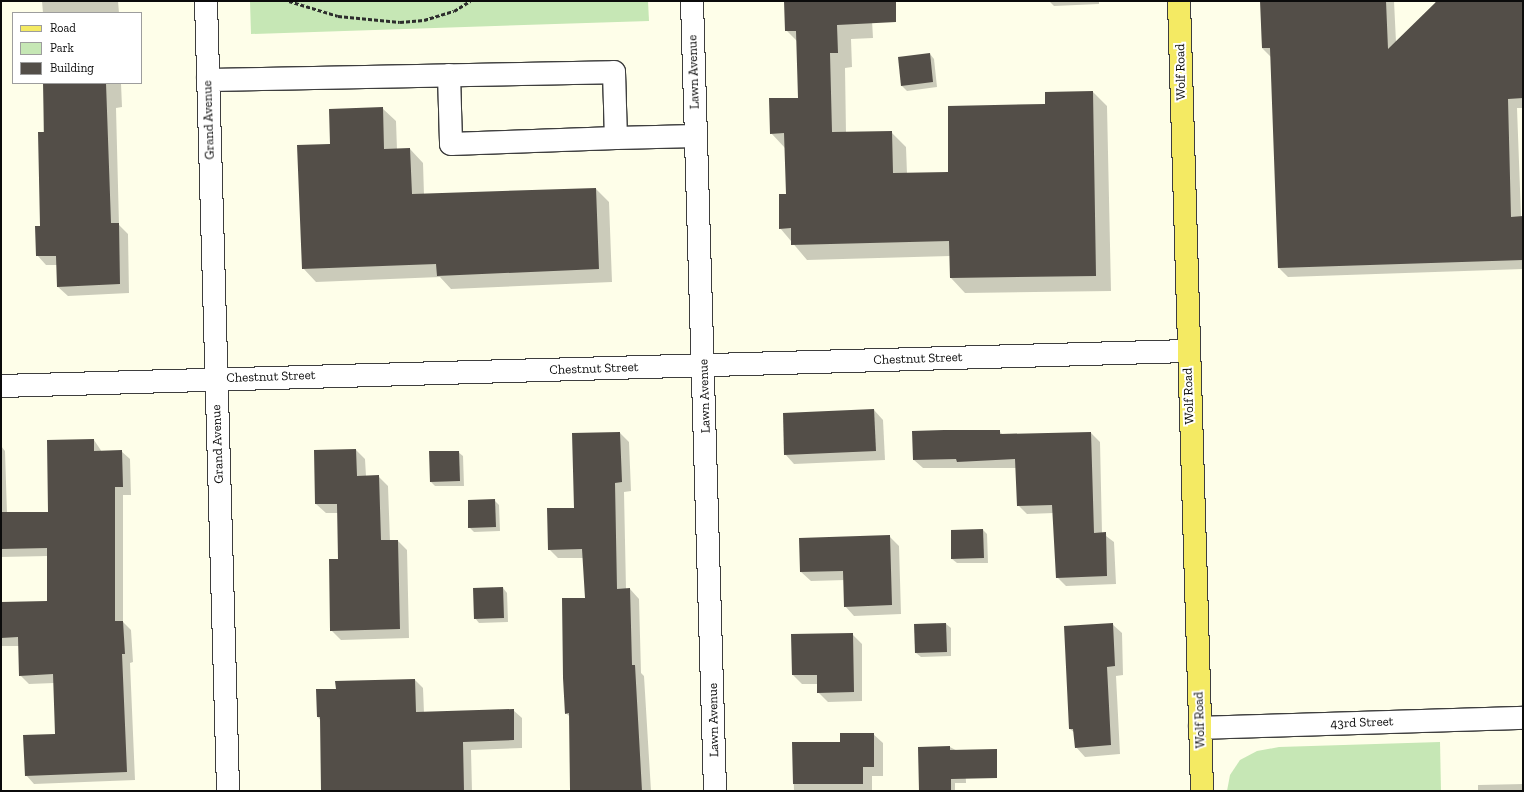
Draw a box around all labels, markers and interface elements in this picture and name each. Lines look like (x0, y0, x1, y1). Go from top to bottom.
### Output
legend (12, 12, 142, 84)
text: Road (50, 21, 76, 35)
street label: Lawn Avenue (685, 34, 703, 110)
text: Park (50, 41, 74, 55)
street label: Wolf Road (1173, 44, 1189, 100)
text: Building (50, 61, 94, 75)
street label: Grand Avenue (200, 80, 218, 160)
street label: Chestnut Street (873, 350, 963, 368)
street label: Lawn Avenue (696, 358, 714, 434)
street label: Chestnut Street (549, 360, 639, 378)
street label: Wolf Road (1180, 367, 1198, 425)
street label: Chestnut Street (226, 368, 316, 386)
street label: Grand Avenue (209, 404, 227, 484)
street label: Lawn Avenue (706, 683, 722, 757)
street label: Wolf Road (1191, 691, 1209, 749)
street label: 43rd Street (1330, 714, 1394, 732)

